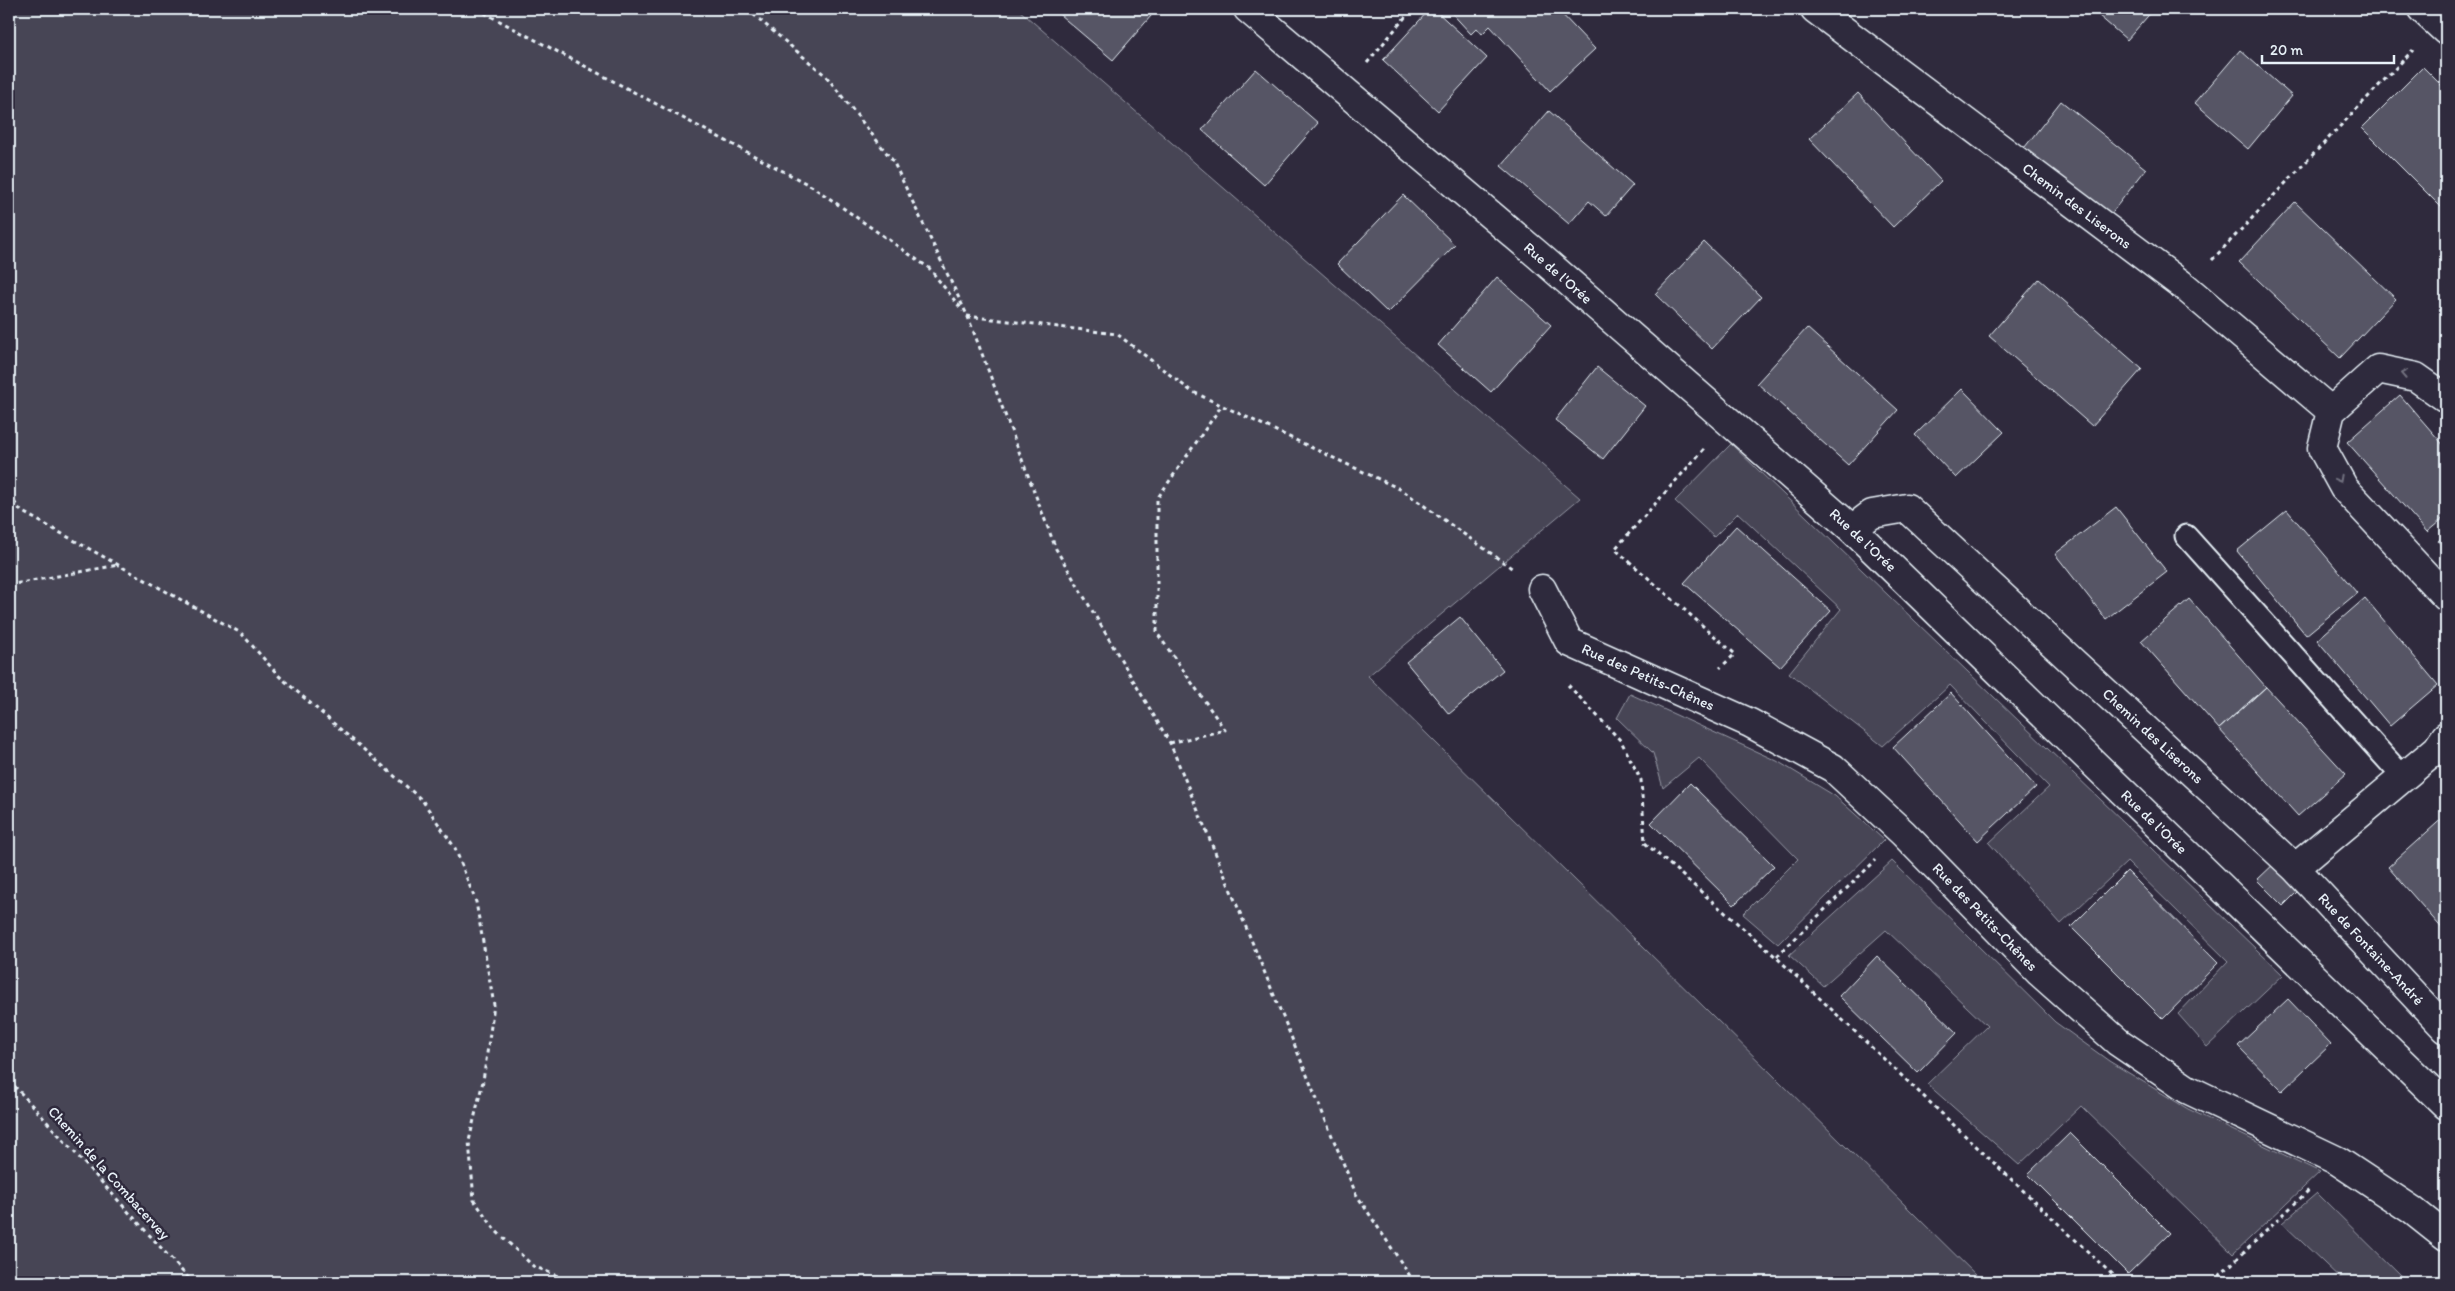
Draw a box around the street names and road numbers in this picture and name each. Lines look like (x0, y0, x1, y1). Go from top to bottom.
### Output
street label: Chemin des Liserons (2019, 159, 2135, 253)
street label: Rue de l'Orée (1520, 238, 1596, 308)
street label: Rue de l'Orée (1826, 504, 1900, 576)
street label: Rue des Petits-Chênes (1579, 640, 1718, 715)
street label: Chemin des Liserons (2099, 684, 2208, 788)
street label: Rue de l'Orée (2117, 786, 2191, 858)
street label: Rue des Petits-Chênes (1929, 859, 2042, 975)
street label: Rue de Fontaine-André (2314, 889, 2428, 1009)
street label: Chemin de la Combacervey (44, 1103, 174, 1243)

